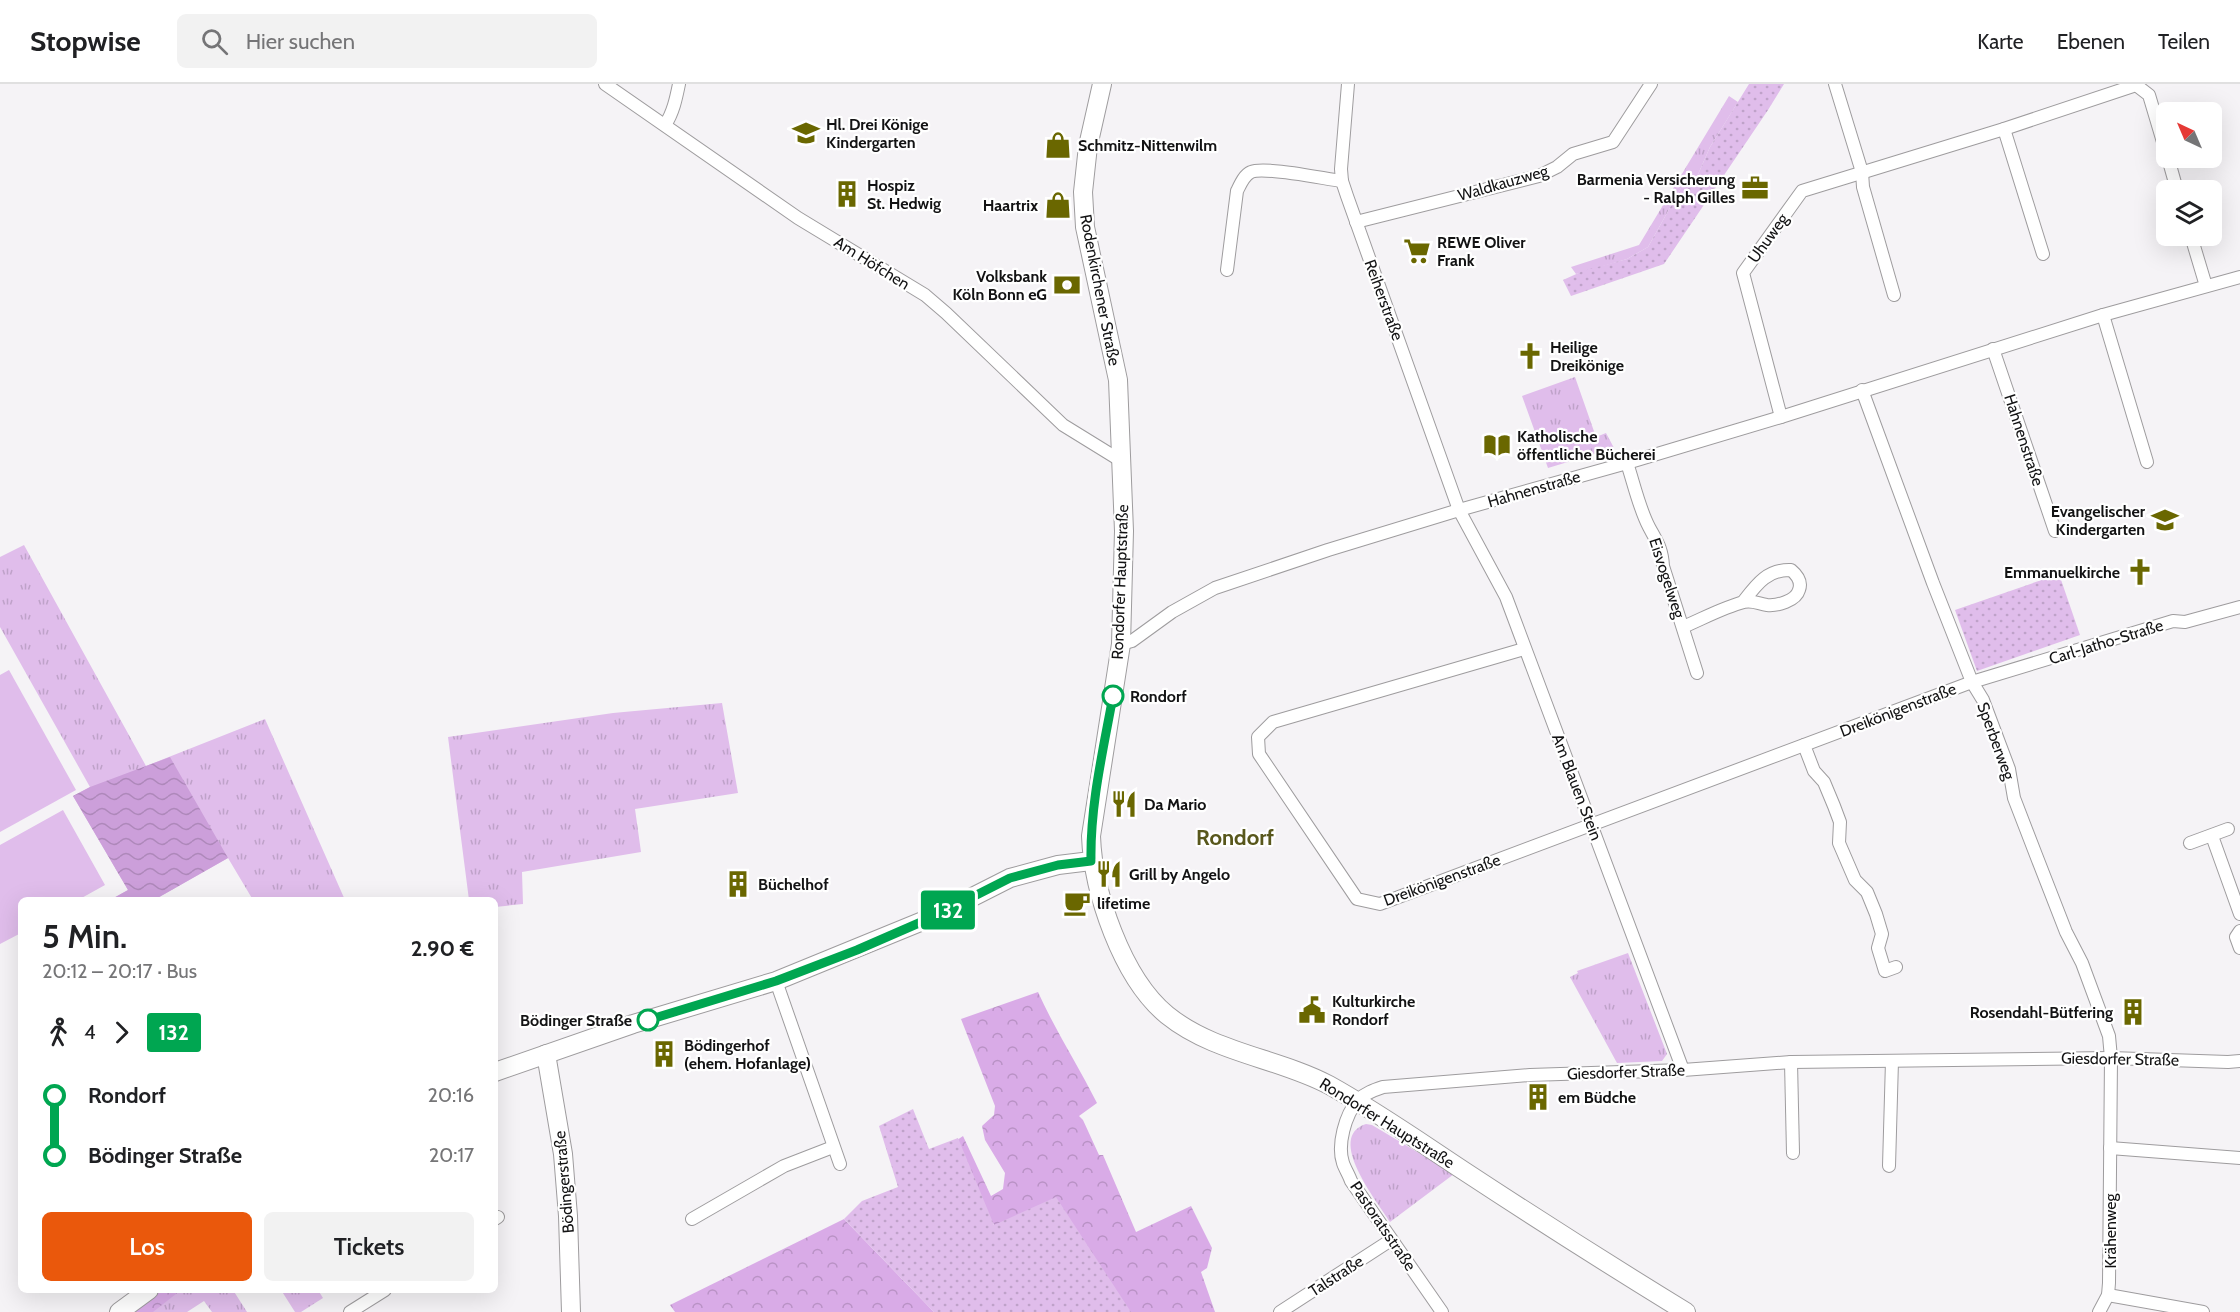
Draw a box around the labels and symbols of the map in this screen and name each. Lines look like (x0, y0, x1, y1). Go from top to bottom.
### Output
north arrow (2156, 102, 2222, 168)
place label: Hl. Drei Könige Kindergarten (826, 115, 929, 152)
school or university icon: Hl. Drei Könige Kindergarten (791, 118, 821, 148)
shop icon: Schmitz-Nittenwilm (1043, 130, 1073, 160)
place label: Schmitz-Nittenwilm (1078, 136, 1217, 155)
street label: Waldkauzweg (1456, 161, 1551, 205)
place label: Barmenia Versicherung - Ralph Gilles (1577, 170, 1735, 207)
office icon: Barmenia Versicherung - Ralph Gilles (1740, 173, 1770, 203)
place label: Hospiz St. Hedwig (867, 176, 941, 213)
building icon: Hospiz St. Hedwig (832, 179, 862, 209)
shop icon: Haartrix (1043, 190, 1073, 220)
place label: Haartrix (983, 196, 1038, 215)
street label: Uhuweg (1744, 209, 1793, 266)
street label: Rodenkirchener Straße (1076, 213, 1124, 367)
street label: Am Höfchen (831, 232, 913, 294)
place label: REWE Oliver Frank (1437, 233, 1526, 270)
supermarket icon: REWE Oliver Frank (1402, 236, 1432, 266)
street label: Reiherstraße (1361, 257, 1407, 343)
place label: Volksbank Köln Bonn eG (953, 267, 1047, 304)
bank icon: Volksbank Köln Bonn eG (1052, 270, 1082, 300)
place label: Heilige Dreikönige (1550, 338, 1624, 375)
church icon: Heilige Dreikönige (1515, 341, 1545, 371)
street label: Hahnenstraße (2000, 392, 2048, 488)
place label: Katholische öffentliche Bücherei (1517, 427, 1656, 464)
library icon: Katholische öffentliche Bücherei (1482, 430, 1512, 460)
street label: Hahnenstraße (1485, 467, 1583, 511)
place label: Evangelischer Kindergarten (2051, 502, 2146, 539)
street label: Rondorfer Hauptstraße (1108, 504, 1132, 660)
school or university icon: Evangelischer Kindergarten (2150, 505, 2180, 535)
street label: Eisvogelweg (1645, 535, 1689, 622)
church icon: Emmanuelkirche (2125, 557, 2155, 587)
place label: Emmanuelkirche (2004, 563, 2120, 582)
street label: Carl-Jatho-Straße (2047, 616, 2165, 668)
street label: Dreikönigenstraße (1837, 679, 1959, 741)
marker: Rondorf (1102, 685, 1124, 707)
place label: Rondorf (1130, 687, 1187, 706)
street label: Sperberweg (1973, 700, 2019, 783)
street label: Am Blauen Stein (1548, 731, 1606, 843)
restaurant icon: Da Mario (1109, 789, 1139, 819)
place label: Da Mario (1144, 795, 1206, 814)
district label: Rondorf (1196, 824, 1274, 851)
street label: Dreikönigenstraße (1381, 850, 1503, 910)
restaurant icon: Grill by Angelo (1094, 859, 1124, 889)
place label: Grill by Angelo (1129, 865, 1230, 884)
building icon: Büchelhof (723, 869, 753, 899)
place label: Büchelhof (758, 875, 829, 894)
cafe icon: lifetime (1062, 888, 1092, 918)
line badge: 132 (914, 890, 982, 930)
place label: lifetime (1097, 894, 1150, 913)
place label: Kulturkirche Rondorf (1332, 992, 1415, 1029)
public building icon: Kulturkirche Rondorf (1297, 995, 1327, 1025)
building icon: Rosendahl-Bütfering (2118, 997, 2148, 1027)
place label: Rosendahl-Bütfering (1970, 1003, 2113, 1022)
marker: Bödinger Straße (637, 1009, 659, 1031)
place label: Bödinger Straße (520, 1011, 632, 1030)
place label: Bödingerhof (ehem. Hofanlage) (684, 1036, 811, 1073)
building icon: Bödingerhof (ehem. Hofanlage) (649, 1039, 679, 1069)
street label: Giesdorfer Straße (2061, 1048, 2179, 1070)
street label: Giesdorfer Straße (1567, 1060, 1685, 1084)
street label: Rondorfer Hauptstraße (1316, 1074, 1458, 1172)
building icon: em Büdche (1523, 1082, 1553, 1112)
place label: em Büdche (1558, 1088, 1636, 1107)
street label: Bödingerstraße (550, 1130, 578, 1234)
street label: Pastoratsstraße (1346, 1178, 1420, 1274)
street label: Krähenweg (2101, 1192, 2120, 1269)
street label: Talstraße (1305, 1251, 1367, 1301)

